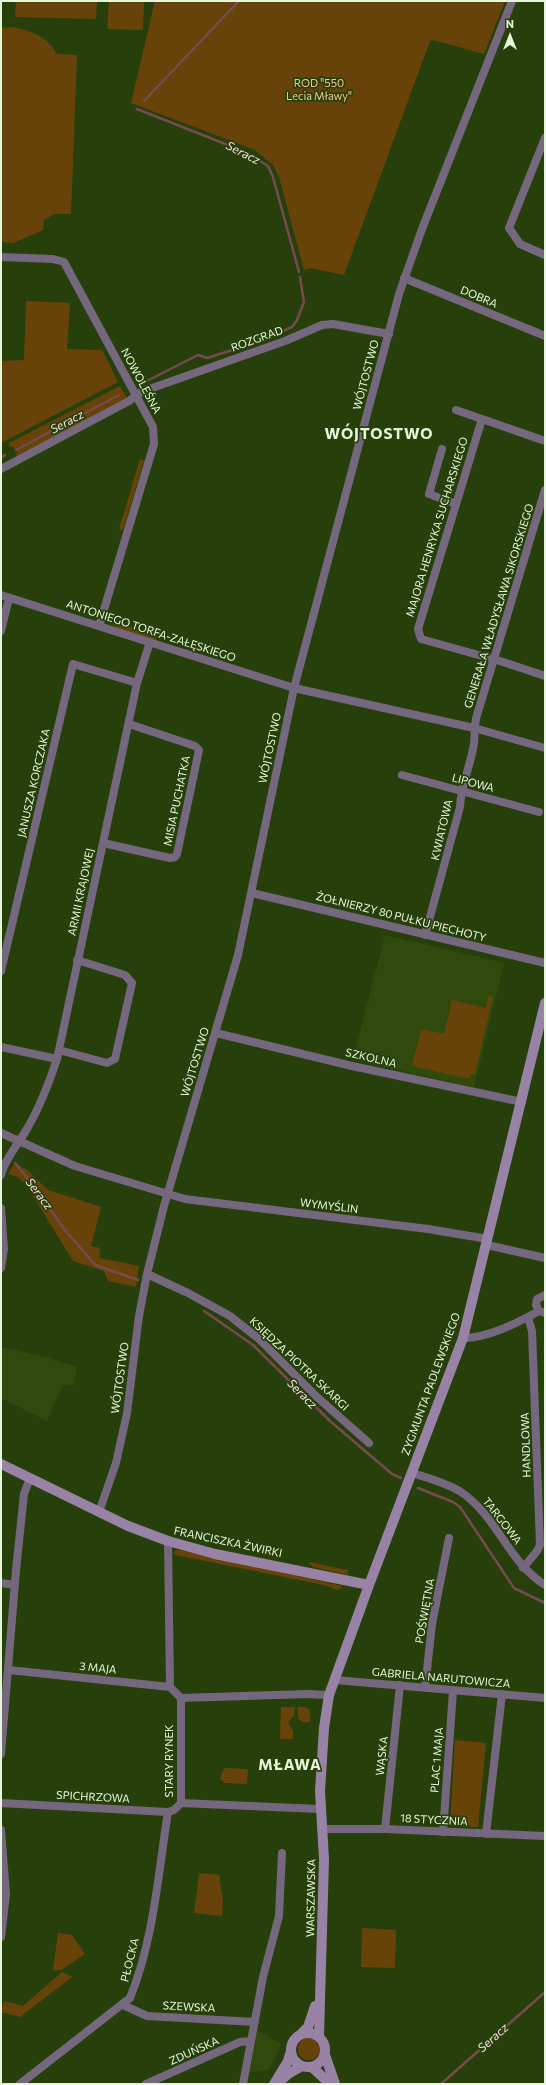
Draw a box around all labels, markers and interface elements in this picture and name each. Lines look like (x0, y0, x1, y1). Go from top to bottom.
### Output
north arrow (490, 16, 530, 56)
text: N (506, 17, 514, 30)
park label: ROD "550 Lecia Mławy" (286, 76, 352, 102)
water label: Seracz (224, 138, 262, 168)
street label: DOBRA (458, 283, 500, 311)
street label: ROZGRAD (229, 324, 285, 354)
street label: WÓJTOSTWO (350, 338, 382, 412)
street label: NOWOLEŚNA (118, 346, 164, 416)
water label: Seracz (48, 407, 86, 437)
district label: WÓJTOSTWO (325, 425, 433, 443)
street label: MAJORA HENRYKA SUCHARSKIEGO (403, 435, 471, 619)
street label: GENERAŁA WŁADYSŁAWA SIKORSKIEGO (462, 502, 536, 710)
street label: ANTONIEGO TORFA-ZAŁĘSKIEGO (65, 597, 237, 665)
street label: WÓJTOSTWO (256, 711, 284, 785)
street label: JANUSZA KORCZAKA (15, 727, 53, 839)
street label: MISIA PUCHATKA (161, 755, 193, 847)
street label: LIPOWA (451, 771, 495, 795)
street label: KWIATOWA (429, 798, 455, 862)
street label: ARMII KRAJOWEJ (65, 847, 97, 937)
street label: ŻOŁNIERZY 80 PUŁKU PIECHOTY (315, 889, 487, 945)
street label: WÓJTOSTWO (178, 1026, 212, 1098)
street label: SZKOLNA (344, 1046, 398, 1070)
water label: Seracz (22, 1175, 56, 1213)
street label: WYMYŚLIN (299, 1196, 359, 1216)
street label: ZYGMUNTA PADLEWSKIEGO (399, 1311, 463, 1457)
street label: KSIĘDZA PIOTRA SKARGI (247, 1315, 351, 1413)
street label: WÓJTOSTWO (108, 1341, 132, 1415)
water label: Seracz (284, 1376, 320, 1412)
street label: HANDLOWA (518, 1412, 534, 1478)
street label: TARGOWA (480, 1495, 524, 1547)
street label: FRANCISZKA ŻWIRKI (173, 1524, 283, 1560)
street label: POŚWIĘTNA (413, 1577, 437, 1645)
street label: 3 MAJA (79, 1659, 117, 1677)
street label: GABRIELA NARUTOWICZA (371, 1665, 511, 1691)
street label: STARY RYNEK (162, 1725, 176, 1797)
street label: PLAC 1 MAJA (428, 1727, 446, 1793)
street label: WĄSKA (373, 1736, 391, 1776)
district label: MŁAWA (258, 1756, 322, 1774)
street label: SPICHRZOWA (56, 1788, 130, 1806)
street label: 18 STYCZNIA (400, 1812, 468, 1828)
street label: WARSZAWSKA (304, 1859, 318, 1937)
street label: PŁOCKA (118, 1937, 142, 1983)
street label: SZEWSKA (162, 1999, 216, 2015)
water label: Seracz (475, 2021, 511, 2055)
street label: ZDUŃSKA (167, 2034, 221, 2068)

